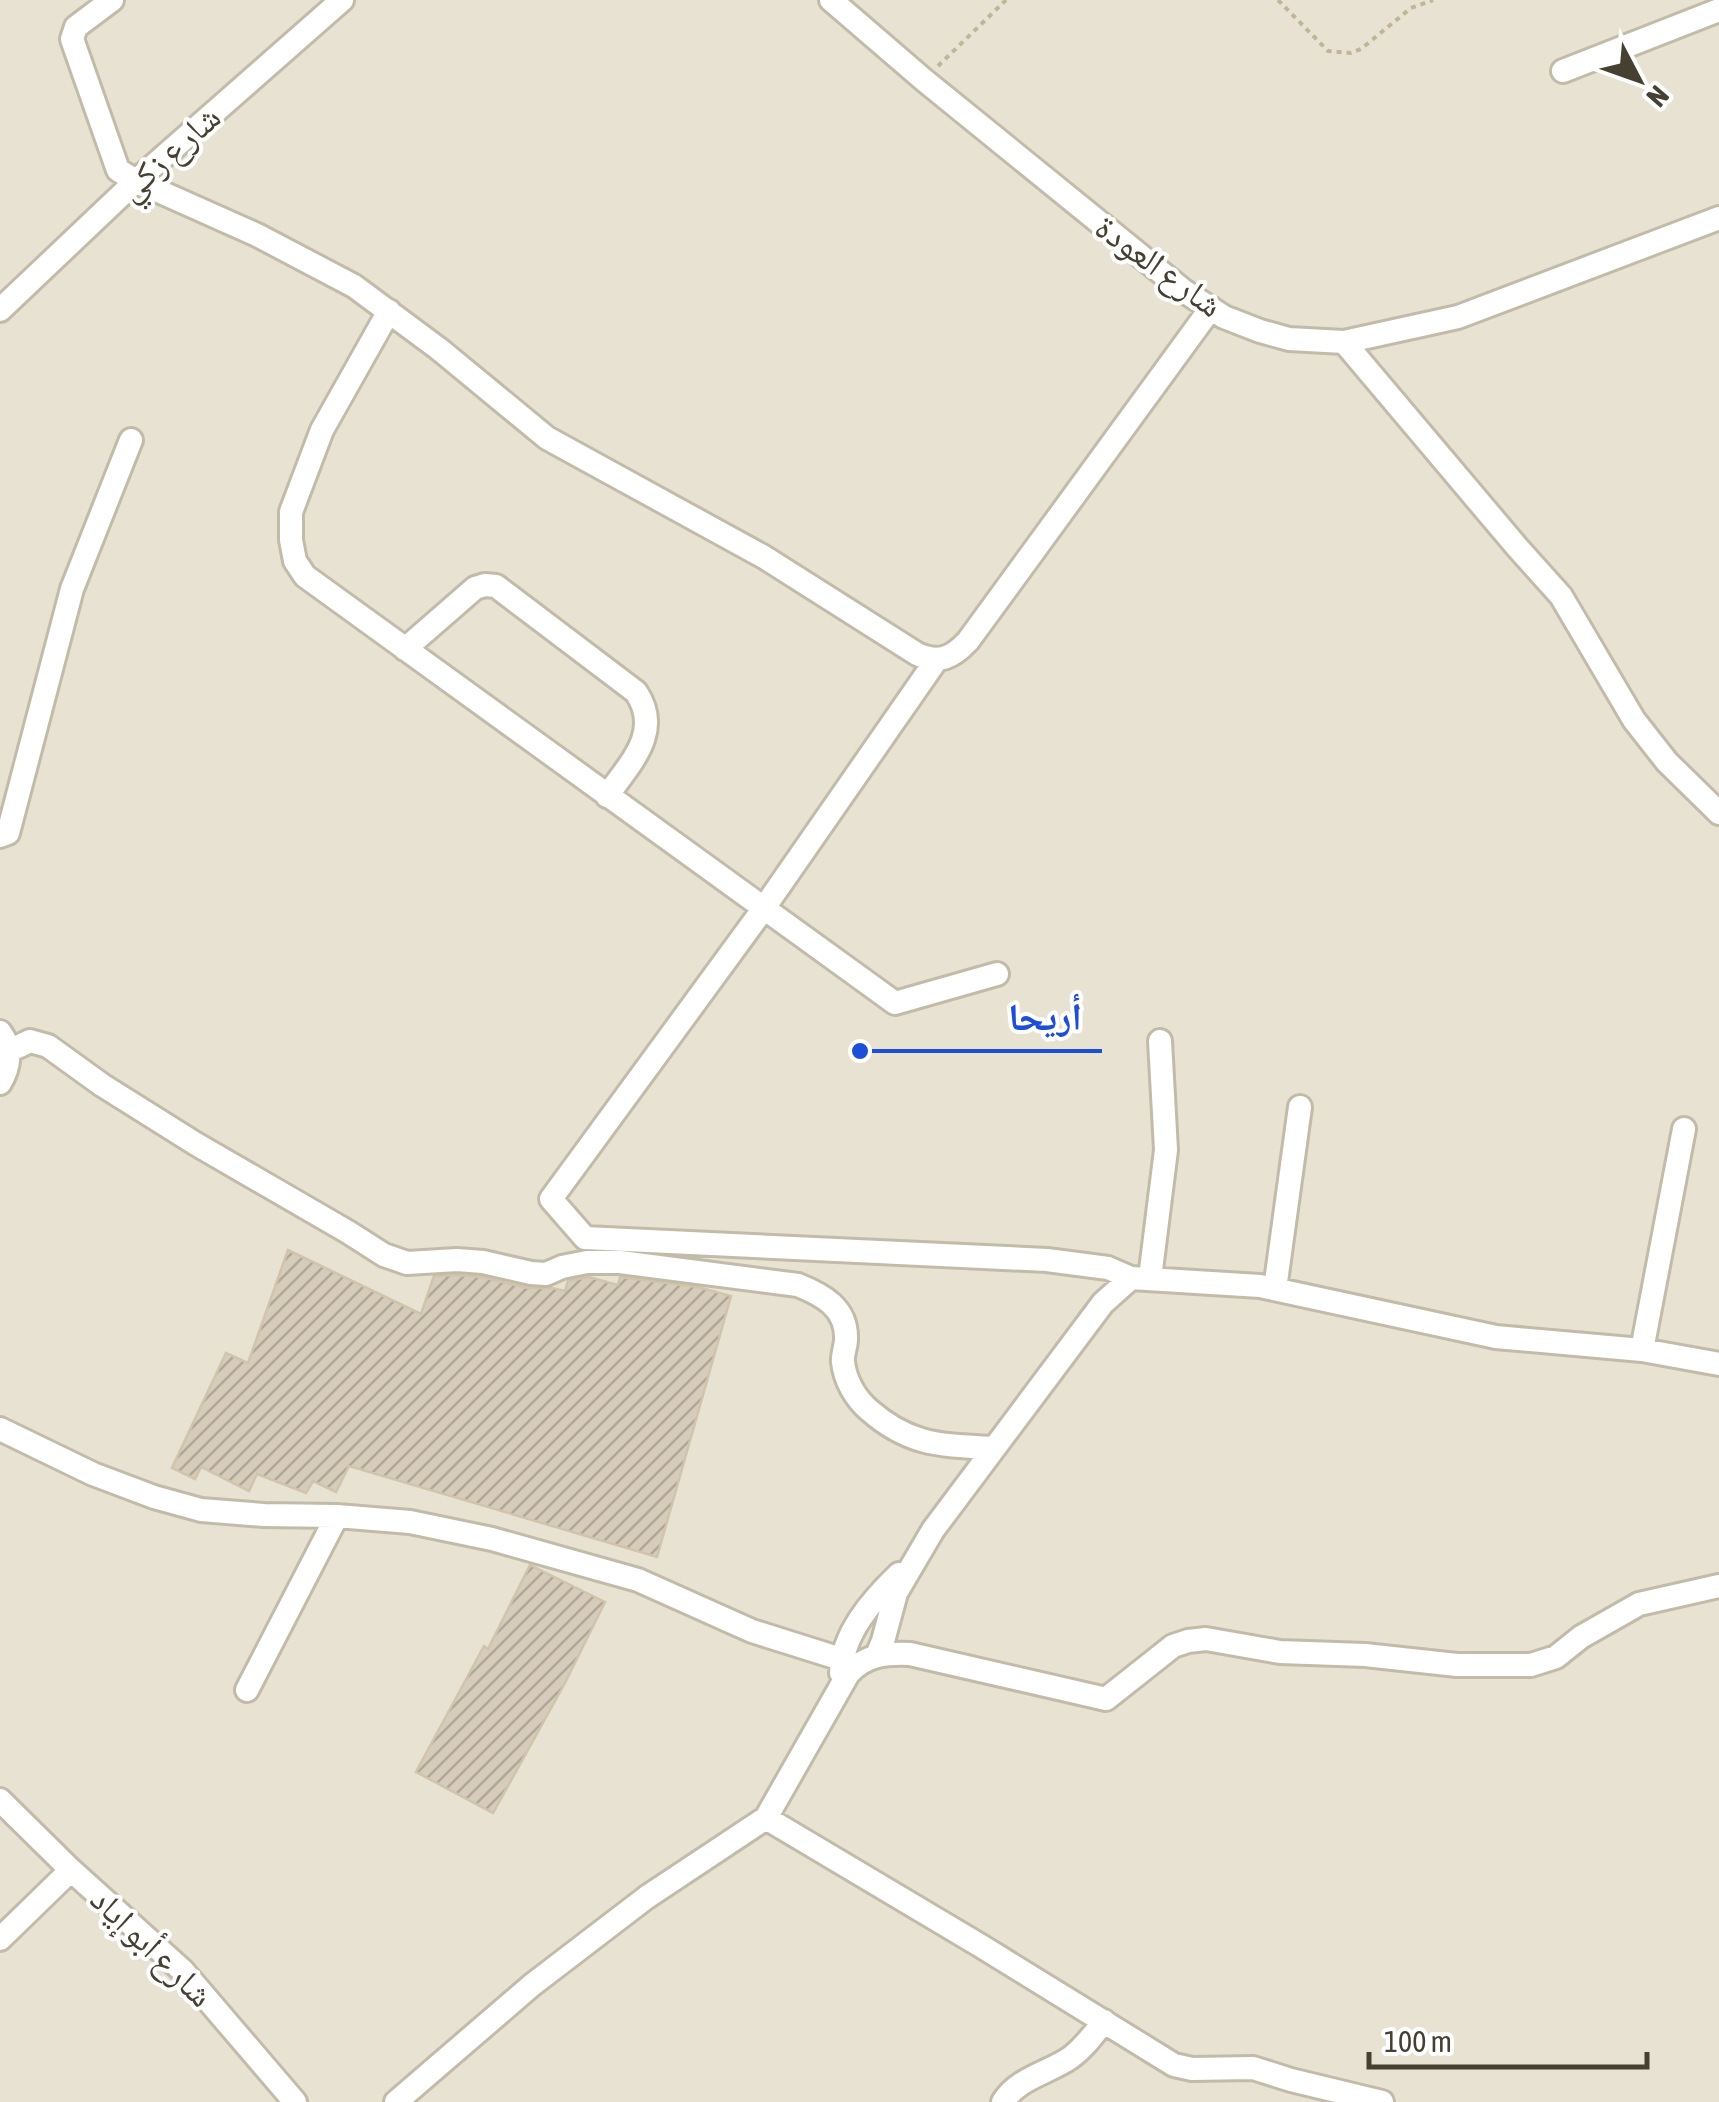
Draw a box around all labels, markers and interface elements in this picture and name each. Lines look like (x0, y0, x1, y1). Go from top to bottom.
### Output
north arrow (1589, 30, 1689, 130)
text: N (1640, 80, 1675, 113)
street label: شارع زكي (109, 96, 234, 215)
street label: شارع العودة (1087, 206, 1231, 327)
callout: أريحا (988, 983, 1102, 1051)
text: أريحا (1008, 993, 1082, 1038)
street label: شارع أبو إياد (81, 1878, 222, 2017)
scale bar (1369, 2007, 1646, 2069)
text: 100 m (1384, 2024, 1452, 2058)

